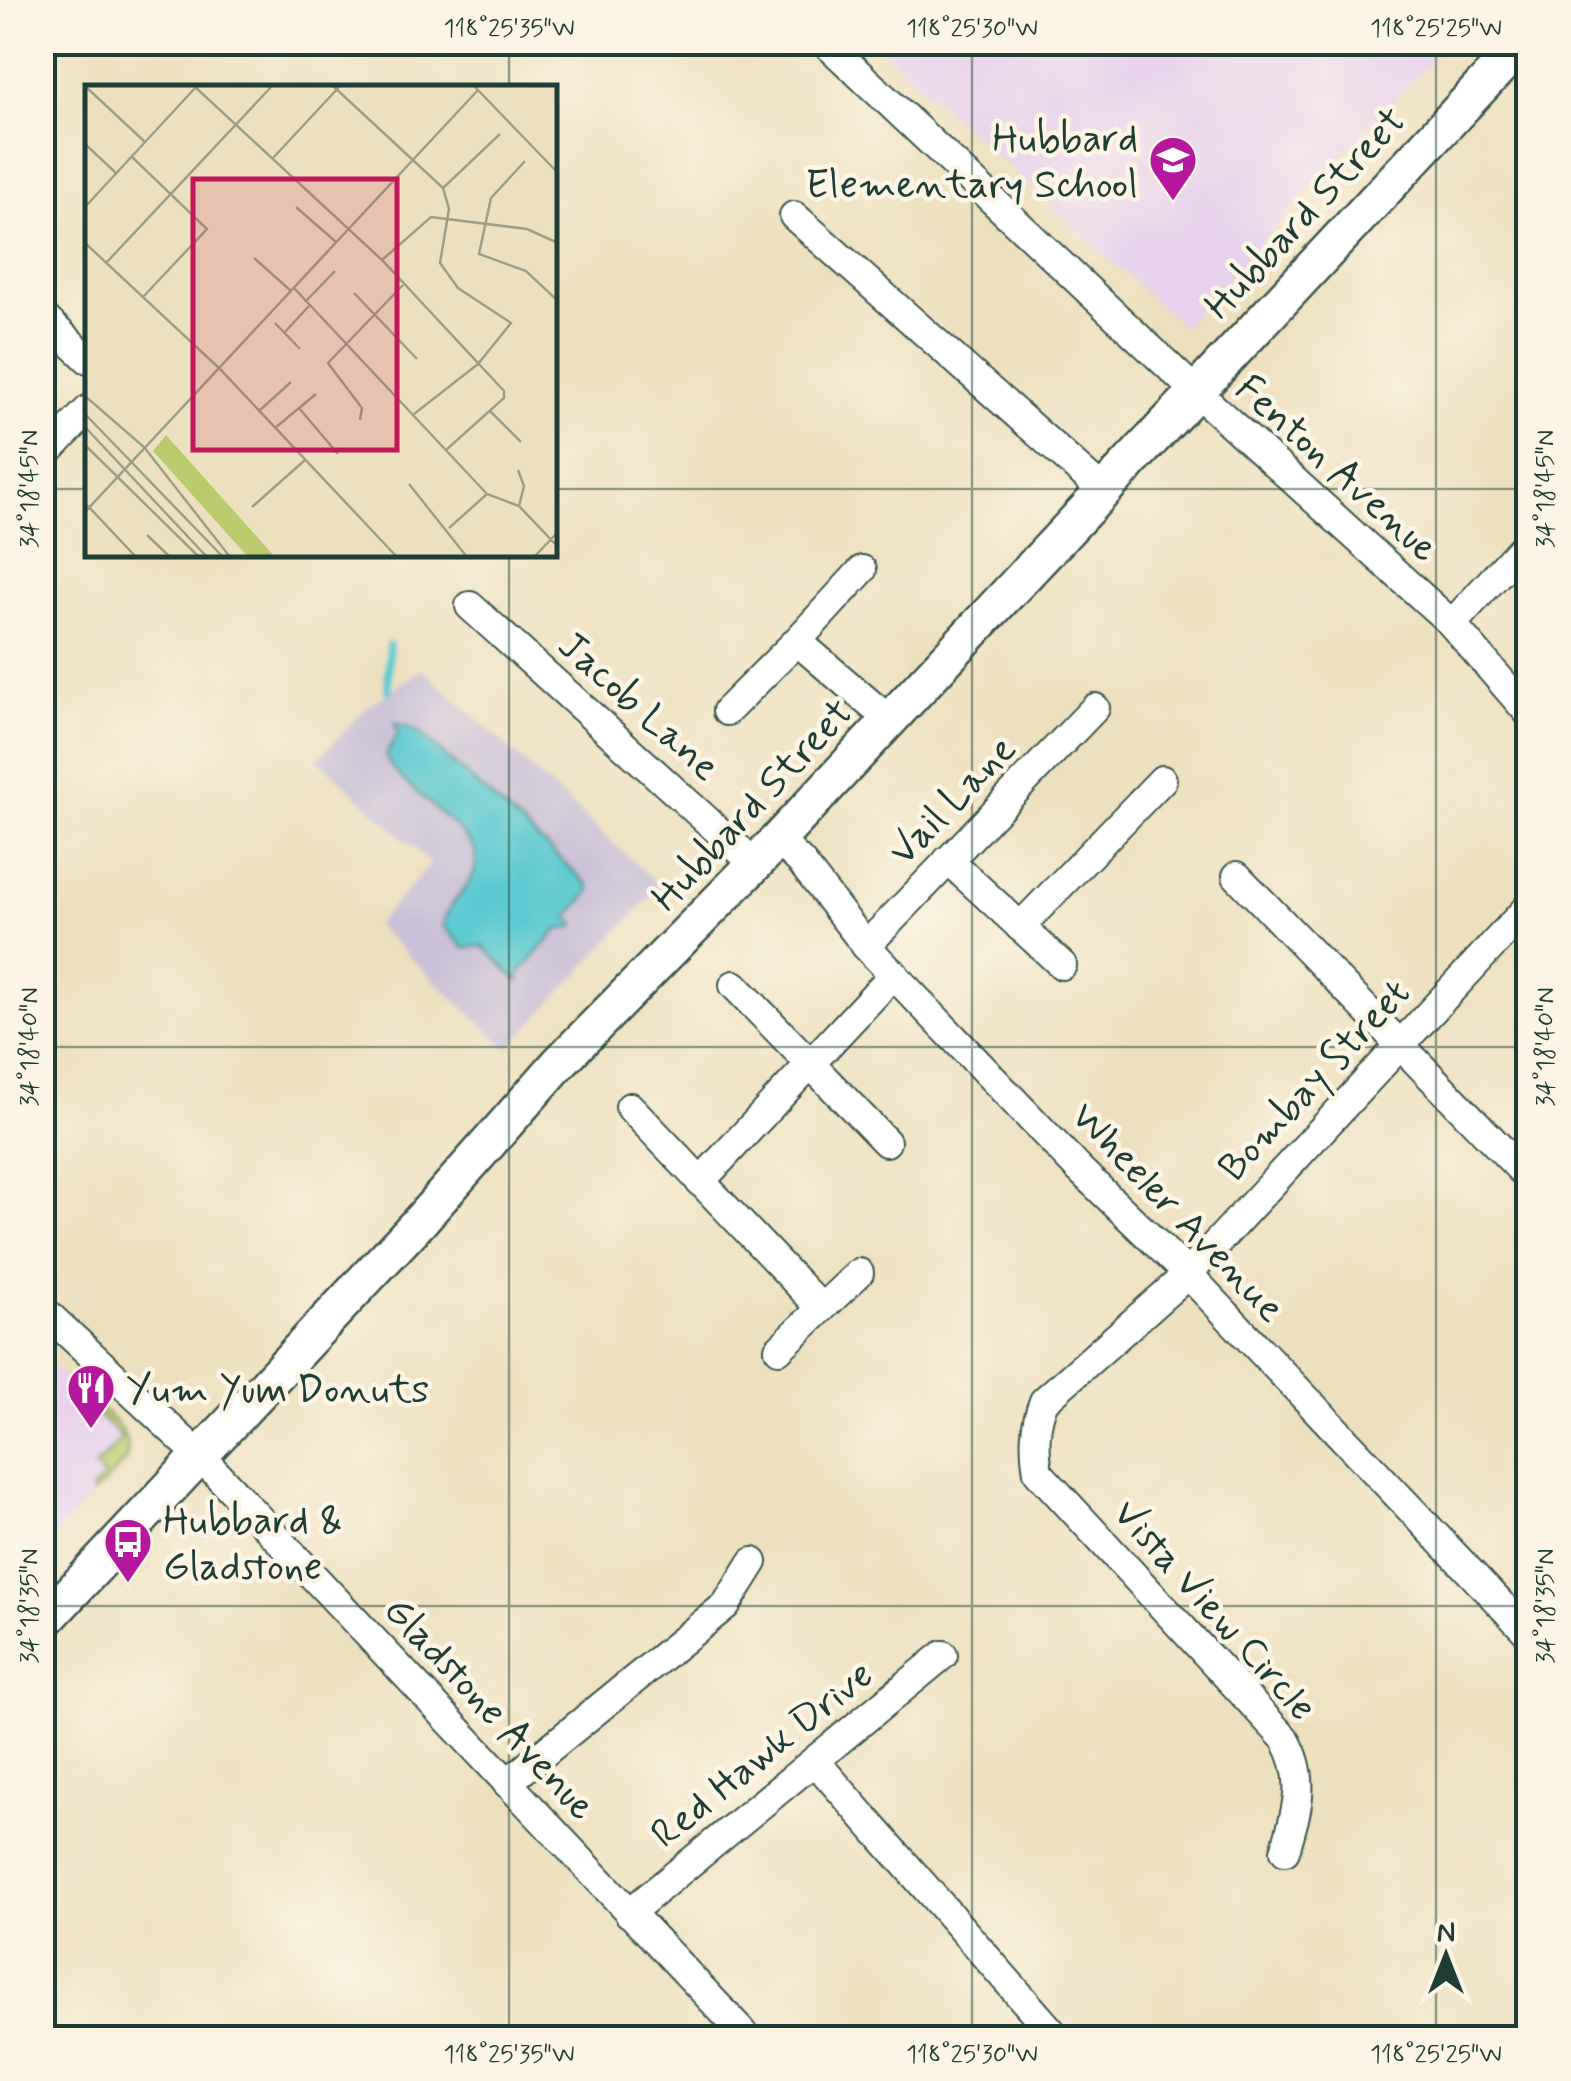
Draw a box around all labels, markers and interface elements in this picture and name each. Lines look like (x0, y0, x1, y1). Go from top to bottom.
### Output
text: 118°25'35"W (443, 13, 575, 46)
text: 118°25'30"W (906, 13, 1038, 46)
text: 118°25'25"W (1370, 13, 1502, 46)
inset map (85, 85, 558, 558)
street label: Hubbard Street (1194, 96, 1418, 332)
place label: Hubbard Elementary School (806, 114, 1138, 212)
school or university icon: Hubbard Elementary School (1147, 134, 1199, 202)
street label: Fenton Avenue (1223, 364, 1449, 574)
text: 34°18'45"N (14, 430, 47, 548)
text: 34°18'45"N (1530, 430, 1563, 548)
street label: Jacob Lane (546, 621, 730, 794)
street label: Hubbard Street (641, 688, 865, 924)
street label: Vail Lane (878, 725, 1028, 877)
street label: Bombay Street (1208, 969, 1422, 1193)
text: 34°18'40"N (14, 987, 47, 1107)
text: 34°18'40"N (1530, 987, 1563, 1107)
street label: Wheeler Avenue (1058, 1092, 1295, 1334)
restaurant icon: Yum Yum Donuts (65, 1362, 117, 1430)
place label: Yum Yum Donuts (126, 1365, 429, 1417)
street label: Vista View Circle (1100, 1489, 1327, 1733)
place label: Hubbard & Gladstone (163, 1496, 343, 1594)
bus stop icon: Hubbard & Gladstone (102, 1516, 154, 1584)
text: 34°18'35"N (14, 1548, 47, 1664)
text: 34°18'35"N (1530, 1548, 1563, 1664)
street label: Gladstone Avenue (371, 1586, 606, 1832)
street label: Red Hawk Drive (641, 1650, 885, 1861)
north arrow (1396, 1906, 1496, 2006)
text: N (1437, 1915, 1455, 1952)
text: 118°25'35"W (443, 2039, 575, 2072)
text: 118°25'30"W (906, 2039, 1038, 2072)
text: 118°25'25"W (1370, 2039, 1502, 2072)

